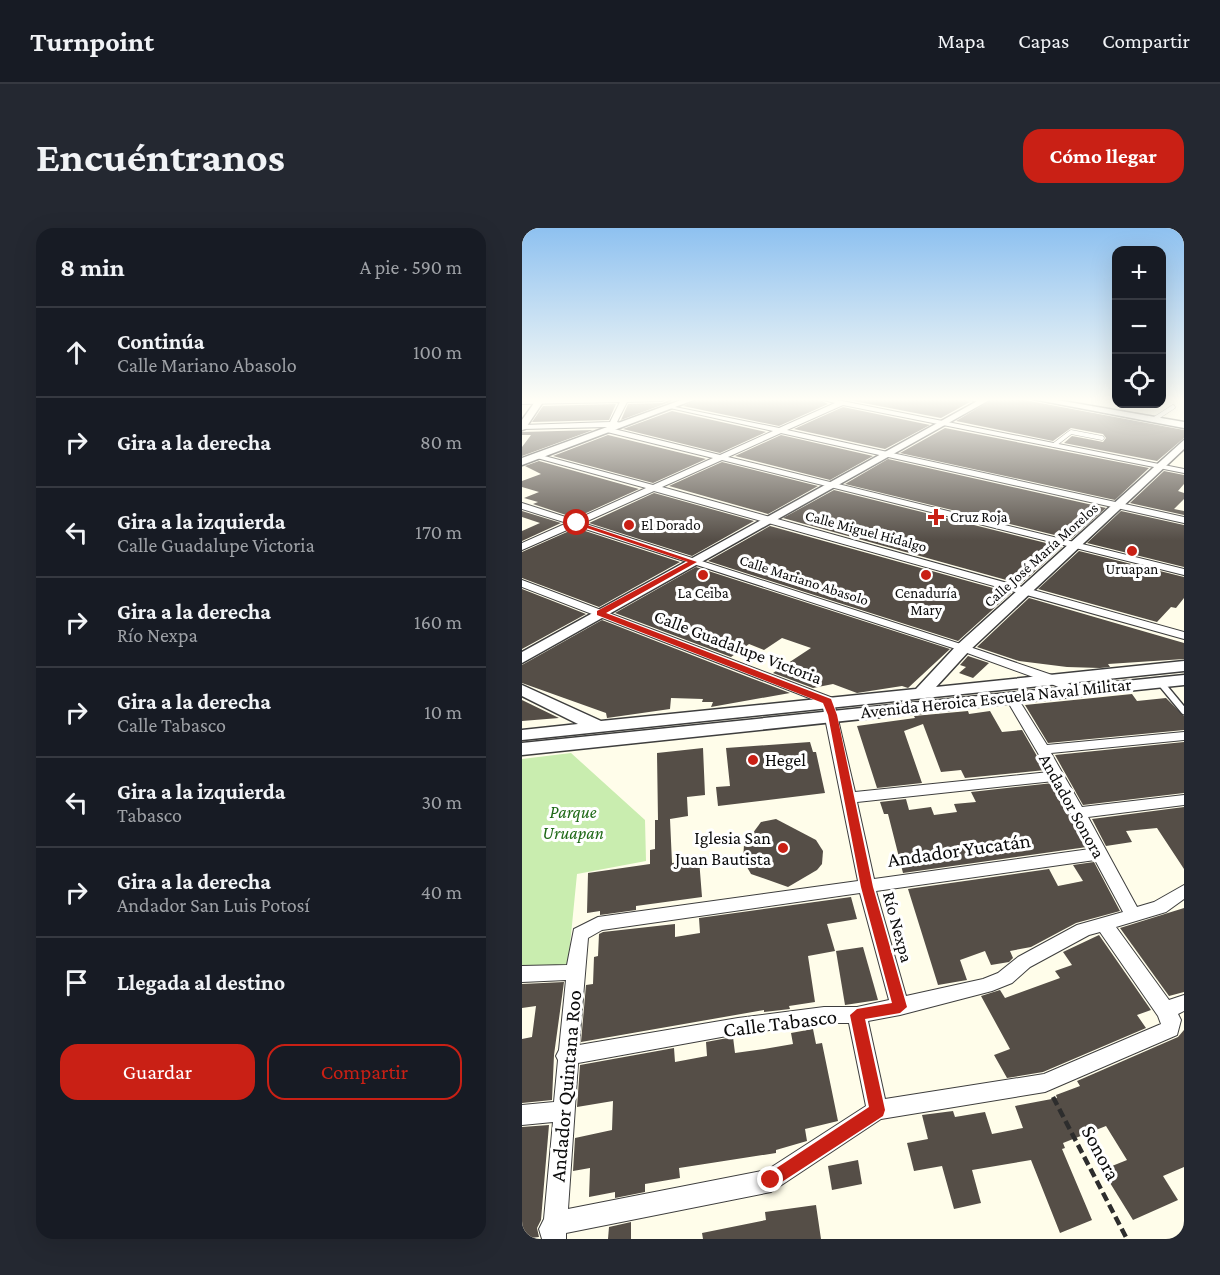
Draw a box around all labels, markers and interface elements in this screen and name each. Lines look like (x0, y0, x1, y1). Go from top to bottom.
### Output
text: Turnpoint (30, 26, 154, 57)
text: Mapa (937, 29, 985, 53)
text: Capas (1018, 29, 1069, 53)
text: Compartir (1102, 29, 1190, 53)
button: Cómo llegar (1023, 129, 1184, 183)
text: Encuéntranos (36, 133, 285, 180)
map controls (1112, 246, 1166, 408)
button: + (1112, 246, 1166, 300)
text: 8 min (60, 253, 125, 282)
text: A pie · 590 m (360, 256, 462, 278)
button: − (1112, 300, 1166, 354)
text: Continúa (117, 329, 204, 354)
icon: ahead (60, 336, 93, 369)
text: 100 m (413, 341, 462, 363)
text: Calle Mariano Abasolo (117, 354, 297, 376)
button: locate (1112, 354, 1166, 408)
icon: right (60, 426, 93, 459)
text: Gira a la derecha (117, 430, 271, 455)
text: 80 m (420, 431, 462, 453)
street label: Calle José María Morelos (981, 500, 1102, 611)
street label: Calle Miguel Hidalgo (803, 507, 928, 556)
marker: Cruz Roja (927, 508, 945, 526)
text: Gira a la izquierda (117, 509, 286, 534)
route start (563, 509, 589, 535)
place label: Cruz Roja (950, 509, 1008, 526)
icon: left (60, 516, 93, 549)
place label: El Dorado (641, 517, 701, 533)
marker: El Dorado (622, 518, 636, 532)
text: 170 m (415, 521, 462, 543)
text: Calle Guadalupe Victoria (117, 534, 315, 556)
marker: Uruapan (1125, 544, 1139, 558)
street label: Calle Mariano Abasolo (737, 552, 871, 608)
place label: Uruapan (1106, 561, 1158, 578)
marker: La Ceiba (696, 568, 710, 582)
marker: Cenaduría Mary (919, 568, 933, 582)
place label: La Ceiba (677, 585, 729, 601)
place label: Cenaduría Mary (895, 585, 957, 619)
text: Gira a la derecha (117, 599, 271, 624)
icon: right (60, 606, 93, 639)
street label: Calle Guadalupe Victoria (651, 606, 825, 688)
text: 160 m (414, 611, 462, 633)
text: Río Nexpa (117, 624, 198, 646)
street label: Avenida Heroica Escuela Naval Militar (859, 674, 1133, 722)
text: Gira a la derecha (117, 689, 271, 714)
icon: right (60, 696, 93, 729)
text: 10 m (424, 701, 462, 723)
text: Calle Tabasco (117, 714, 226, 736)
place label: Hegel (765, 750, 806, 770)
street label: Andador Sonora (1035, 750, 1109, 862)
marker: Hegel (746, 753, 760, 767)
text: Gira a la izquierda (117, 779, 286, 804)
icon: left (60, 786, 93, 819)
text: 30 m (421, 791, 462, 813)
park label: Parque Uruapan (542, 802, 604, 843)
text: Tabasco (117, 804, 182, 826)
place label: Iglesia San Juan Bautista (673, 828, 771, 869)
street label: Andador Yucatán (886, 828, 1032, 872)
marker: Iglesia San Juan Bautista (776, 841, 790, 855)
text: Gira a la derecha (117, 869, 271, 894)
icon: right (60, 876, 93, 909)
text: 40 m (421, 881, 462, 903)
street label: Río Nexpa (879, 889, 917, 965)
text: Andador San Luis Potosí (117, 894, 310, 916)
icon: arrive (60, 966, 93, 999)
text: Llegada al destino (117, 970, 285, 995)
street label: Andador Quintana Roo (546, 989, 586, 1183)
street label: Calle Tabasco (722, 1004, 838, 1042)
button: Guardar (60, 1044, 255, 1100)
button: Compartir (267, 1044, 462, 1100)
street label: Sonora (1077, 1121, 1126, 1185)
route end (757, 1166, 783, 1192)

